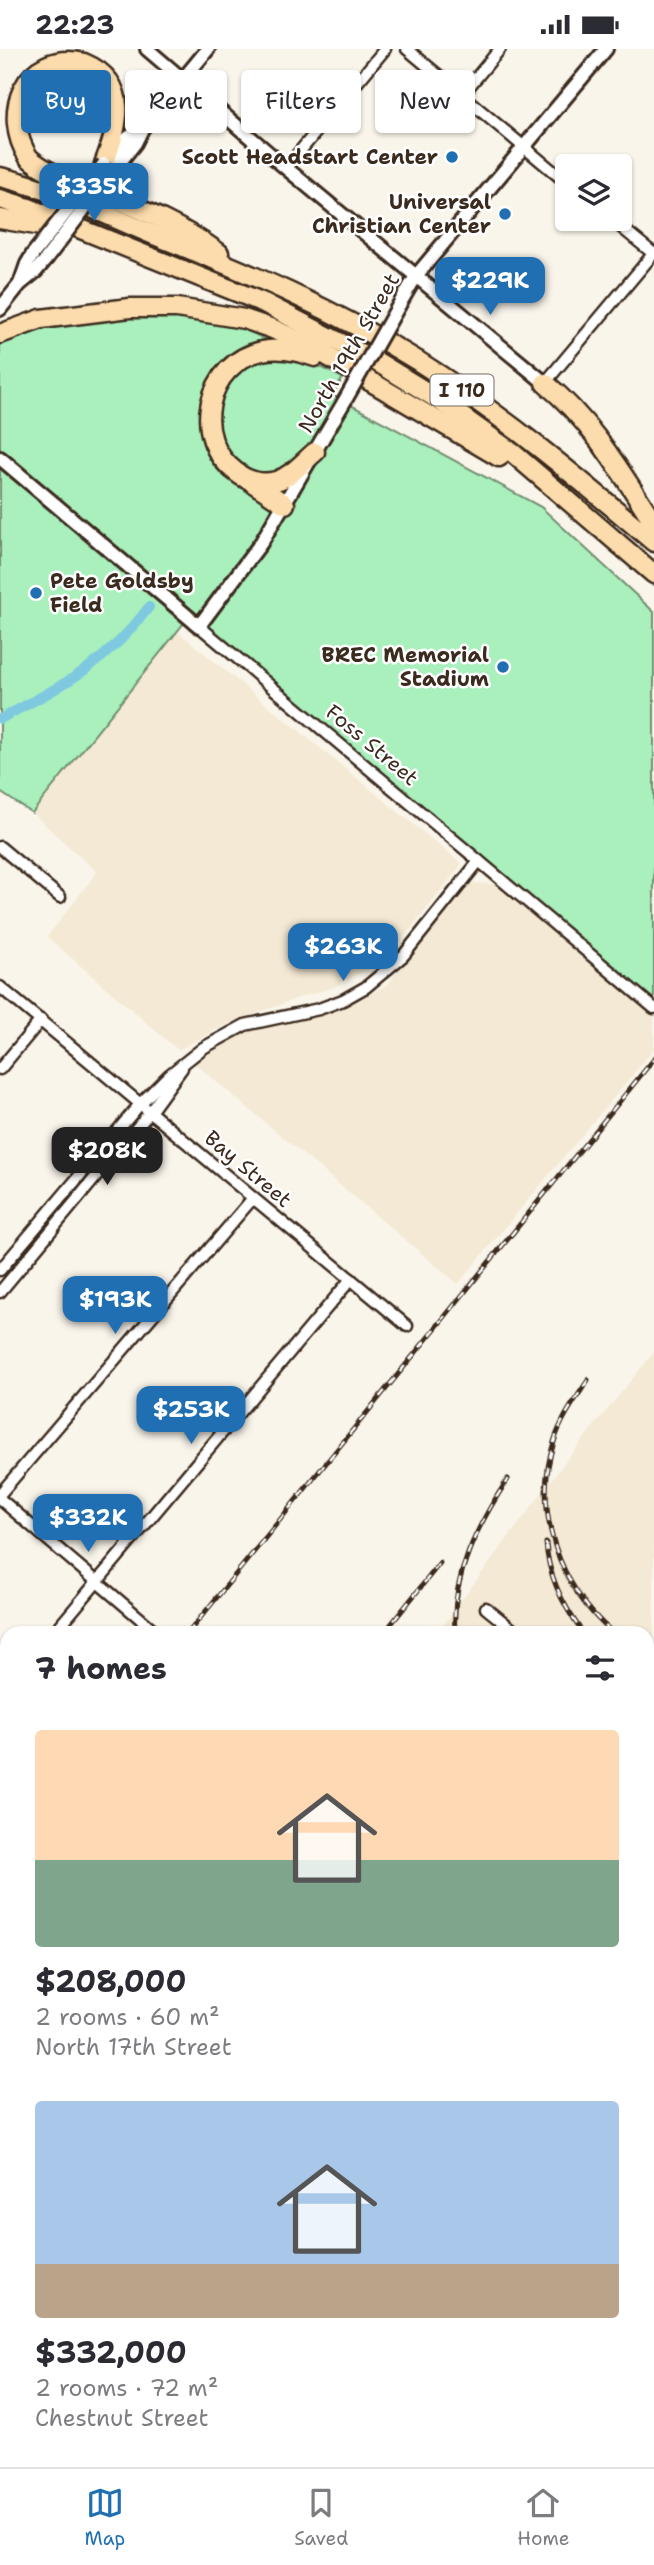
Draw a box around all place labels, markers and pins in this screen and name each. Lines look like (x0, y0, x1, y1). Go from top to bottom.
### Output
place label: Scott Headstart Center (182, 143, 438, 171)
marker: Scott Headstart Center (444, 149, 460, 165)
pin: $335K (45, 163, 143, 223)
place label: Universal Christian Center (312, 188, 491, 240)
marker: Universal Christian Center (497, 206, 513, 222)
pin: $229K (441, 257, 539, 317)
place label: Pete Goldsby Field (50, 567, 194, 619)
marker: Pete Goldsby Field (28, 585, 44, 601)
place label: BREC Memorial Stadium (322, 641, 489, 693)
marker: BREC Memorial Stadium (495, 659, 511, 675)
pin: $263K (294, 923, 392, 983)
pin: $208K (58, 1127, 156, 1187)
pin: $193K (66, 1277, 164, 1336)
pin: $253K (142, 1387, 240, 1446)
pin: $332K (39, 1495, 137, 1554)

